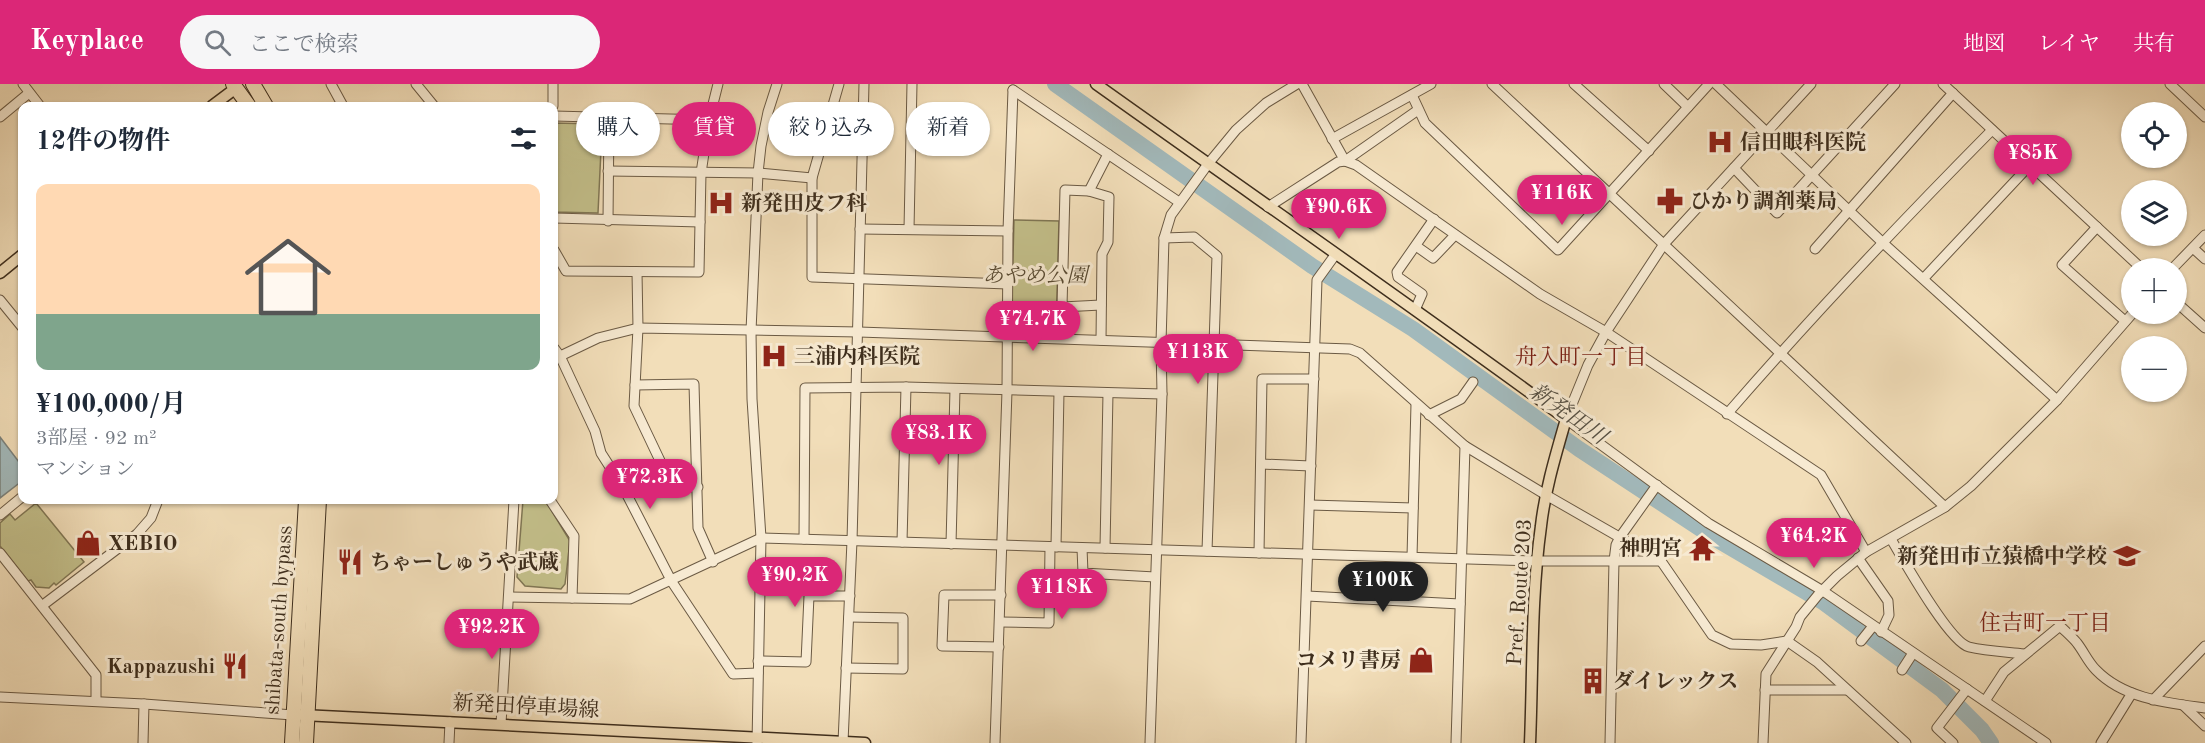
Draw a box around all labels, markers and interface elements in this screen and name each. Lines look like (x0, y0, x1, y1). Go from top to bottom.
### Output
search box (180, 15, 600, 69)
icon: search (201, 26, 234, 59)
text: Keyplace (30, 28, 144, 56)
text: ここで検索 (249, 34, 359, 56)
text: 地図 (1963, 34, 2005, 55)
text: レイヤ (2038, 34, 2100, 55)
text: 共有 (2133, 34, 2175, 55)
chip: 購入 (576, 102, 660, 156)
chip: 賃貸 (672, 102, 756, 156)
chip: 絞り込み (768, 102, 894, 156)
chip: 新着 (906, 102, 990, 156)
map controls (2121, 102, 2187, 402)
button: locate (2121, 102, 2187, 168)
icon: filters (507, 122, 540, 155)
hospital icon: 信田眼科医院 (1705, 127, 1735, 157)
text: 12件の物件 (36, 129, 170, 155)
place label: 信田眼科医院 (1740, 131, 1866, 154)
pin: ¥85K (1997, 135, 2069, 186)
text: ¥85K (2008, 144, 2058, 164)
pin: ¥116K (1520, 175, 1604, 226)
button: layers (2121, 180, 2187, 246)
text: ¥116K (1531, 184, 1593, 204)
pharmacy icon: ひかり調剤薬局 (1655, 186, 1685, 216)
hospital icon: 新発田皮フ科 (706, 188, 736, 218)
pin: ¥90.6K (1290, 189, 1388, 240)
place label: ひかり調剤薬局 (1690, 190, 1837, 213)
place label: 新発田皮フ科 (741, 192, 867, 215)
text: ¥90.6K (1305, 198, 1373, 218)
icon: home (234, 223, 342, 331)
button: + (2121, 258, 2187, 324)
park label: あやめ公園 (983, 264, 1090, 287)
pin: ¥74.7K (984, 301, 1082, 352)
text: ¥74.7K (999, 310, 1067, 330)
pin: ¥113K (1156, 334, 1240, 385)
button: − (2121, 336, 2187, 402)
hospital icon: 三浦内科医院 (759, 341, 789, 371)
text: ¥113K (1167, 343, 1229, 363)
place label: 三浦内科医院 (794, 344, 920, 368)
district label: 舟入町一丁目 (1515, 345, 1647, 369)
water label: 新発田川 (1525, 379, 1613, 450)
text: ¥100,000/月 (36, 392, 187, 418)
pin: ¥83.1K (890, 415, 988, 466)
text: ¥83.1K (905, 424, 973, 444)
text: 3部屋 · 92 m² (36, 429, 157, 449)
pin: ¥72.3K (601, 459, 699, 510)
text: マンション (36, 460, 135, 480)
text: ¥72.3K (616, 468, 684, 488)
street label: Pref. Route 203 (1505, 518, 1536, 666)
pin: ¥64.2K (1765, 518, 1863, 569)
street label: shibata-south bypass (262, 525, 297, 715)
text: ¥64.2K (1780, 527, 1848, 547)
shop icon: XEBIO (73, 528, 103, 558)
temple icon: 神明宮 (1687, 533, 1717, 563)
place label: XEBIO (108, 534, 177, 555)
place label: 神明宮 (1619, 537, 1682, 560)
school or university icon: 新発田市立猿橋中学校 (2112, 541, 2142, 571)
place label: 新発田市立猿橋中学校 (1897, 544, 2107, 568)
restaurant icon: ちゃーしゅうや武蔵 (335, 547, 365, 577)
place label: ちゃーしゅうや武蔵 (370, 551, 559, 574)
pin: ¥90.2K (746, 557, 844, 608)
pin: ¥100K (1341, 562, 1425, 613)
text: ¥90.2K (761, 566, 829, 586)
pin: ¥118K (1020, 569, 1104, 620)
text: ¥100K (1352, 571, 1414, 591)
text: ¥118K (1031, 578, 1093, 598)
pin: ¥92.2K (443, 609, 541, 660)
district label: 住吉町一丁目 (1979, 611, 2111, 635)
text: ¥92.2K (458, 618, 526, 638)
shop icon: コメリ書房 (1406, 645, 1436, 675)
place label: コメリ書房 (1296, 648, 1401, 672)
restaurant icon: Kappazushi (220, 651, 250, 681)
place label: Kappazushi (106, 657, 215, 678)
building icon: ダイレックス (1578, 666, 1608, 696)
place label: ダイレックス (1613, 670, 1738, 693)
street label: 新発田停車場線 (452, 691, 600, 722)

